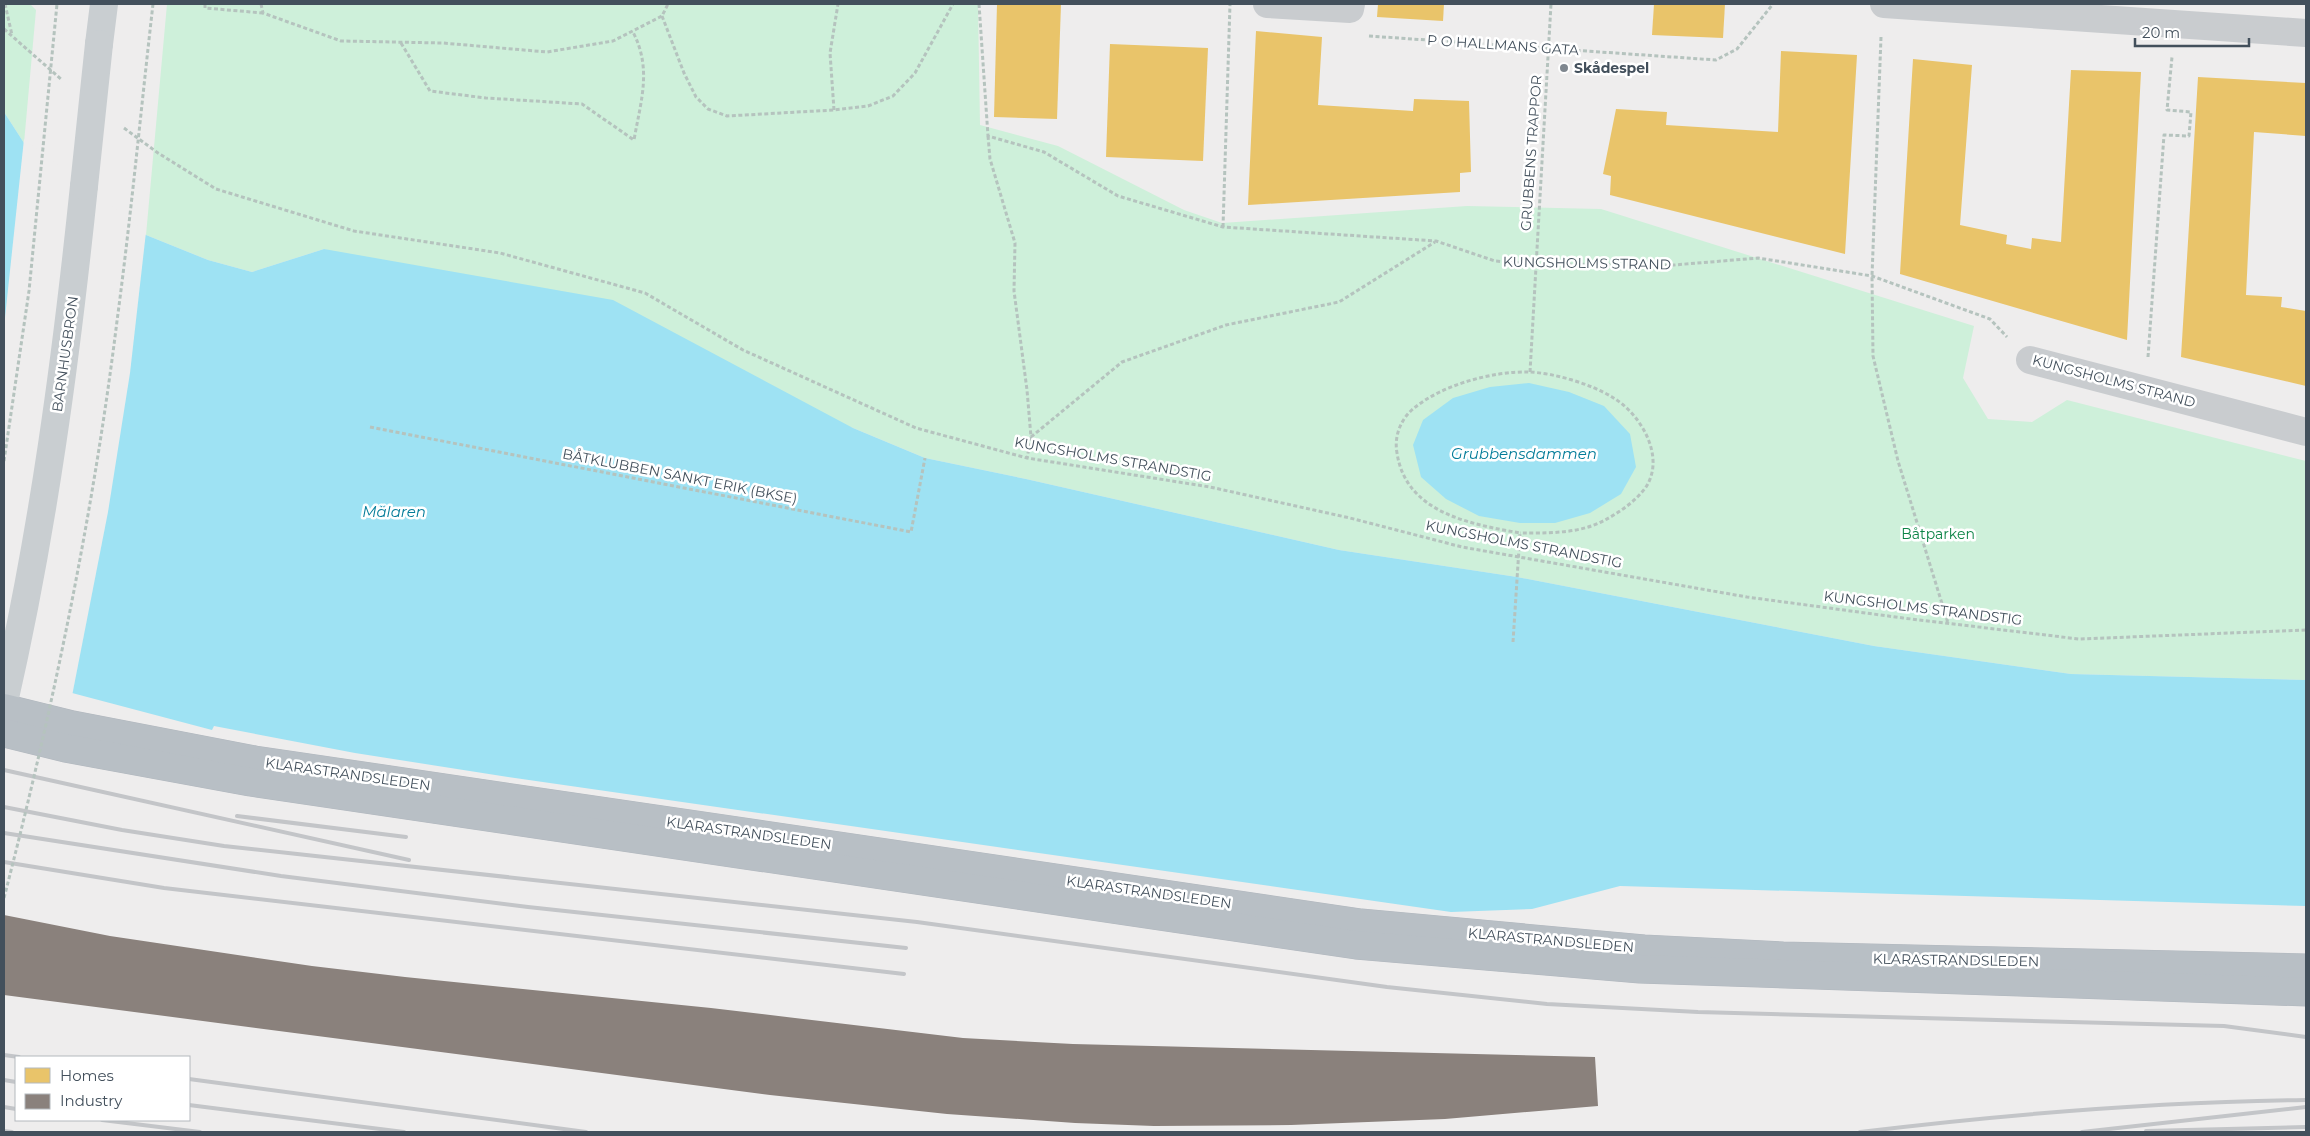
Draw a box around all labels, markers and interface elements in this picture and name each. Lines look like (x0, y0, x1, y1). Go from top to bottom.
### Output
scale bar (2135, 15, 2249, 47)
text: 20 m (2142, 23, 2180, 42)
street label: P O HALLMANS GATA (1427, 31, 1580, 59)
place label: Skådespel (1574, 59, 1649, 77)
marker: Skådespel (1558, 62, 1570, 74)
street label: GRUBBENS TRAPPOR (1517, 74, 1545, 232)
street label: KUNGSHOLMS STRAND (1503, 253, 1671, 273)
street label: BARNHUSBRON (48, 295, 82, 413)
street label: KUNGSHOLMS STRAND (2030, 351, 2198, 411)
street label: KUNGSHOLMS STRANDSTIG (1013, 433, 1213, 485)
street label: BÅTKLUBBEN SANKT ERIK (BKSE) (561, 443, 799, 508)
water label: Grubbensdammen (1451, 444, 1597, 463)
water label: Mälaren (362, 502, 426, 521)
street label: KUNGSHOLMS STRANDSTIG (1424, 516, 1624, 572)
park label: Båtparken (1901, 525, 1975, 543)
street label: KUNGSHOLMS STRANDSTIG (1823, 587, 2023, 629)
street label: KLARASTRANDSLEDEN (264, 753, 432, 795)
street label: KLARASTRANDSLEDEN (665, 812, 833, 854)
street label: KLARASTRANDSLEDEN (1065, 871, 1233, 913)
street label: KLARASTRANDSLEDEN (1467, 924, 1635, 956)
street label: KLARASTRANDSLEDEN (1873, 950, 2039, 970)
legend (15, 1056, 190, 1121)
text: Homes (60, 1066, 114, 1085)
text: Industry (60, 1091, 123, 1110)

